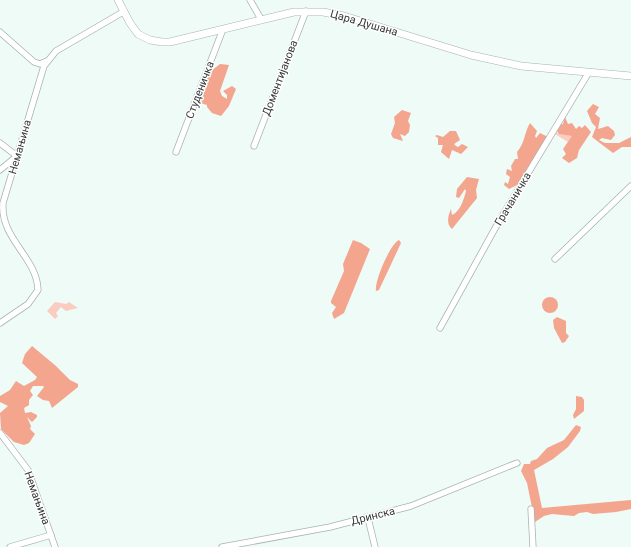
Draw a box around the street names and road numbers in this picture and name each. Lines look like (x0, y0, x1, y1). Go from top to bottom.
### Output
street label: Цара Душана (329, 7, 399, 39)
street label: Доментијанова (260, 38, 300, 118)
street label: Студеничка (183, 59, 217, 121)
street label: Немањина (6, 118, 34, 176)
street label: Грачаничка (492, 170, 534, 228)
street label: Немањина (21, 469, 53, 527)
street label: Дринска (350, 504, 396, 528)

